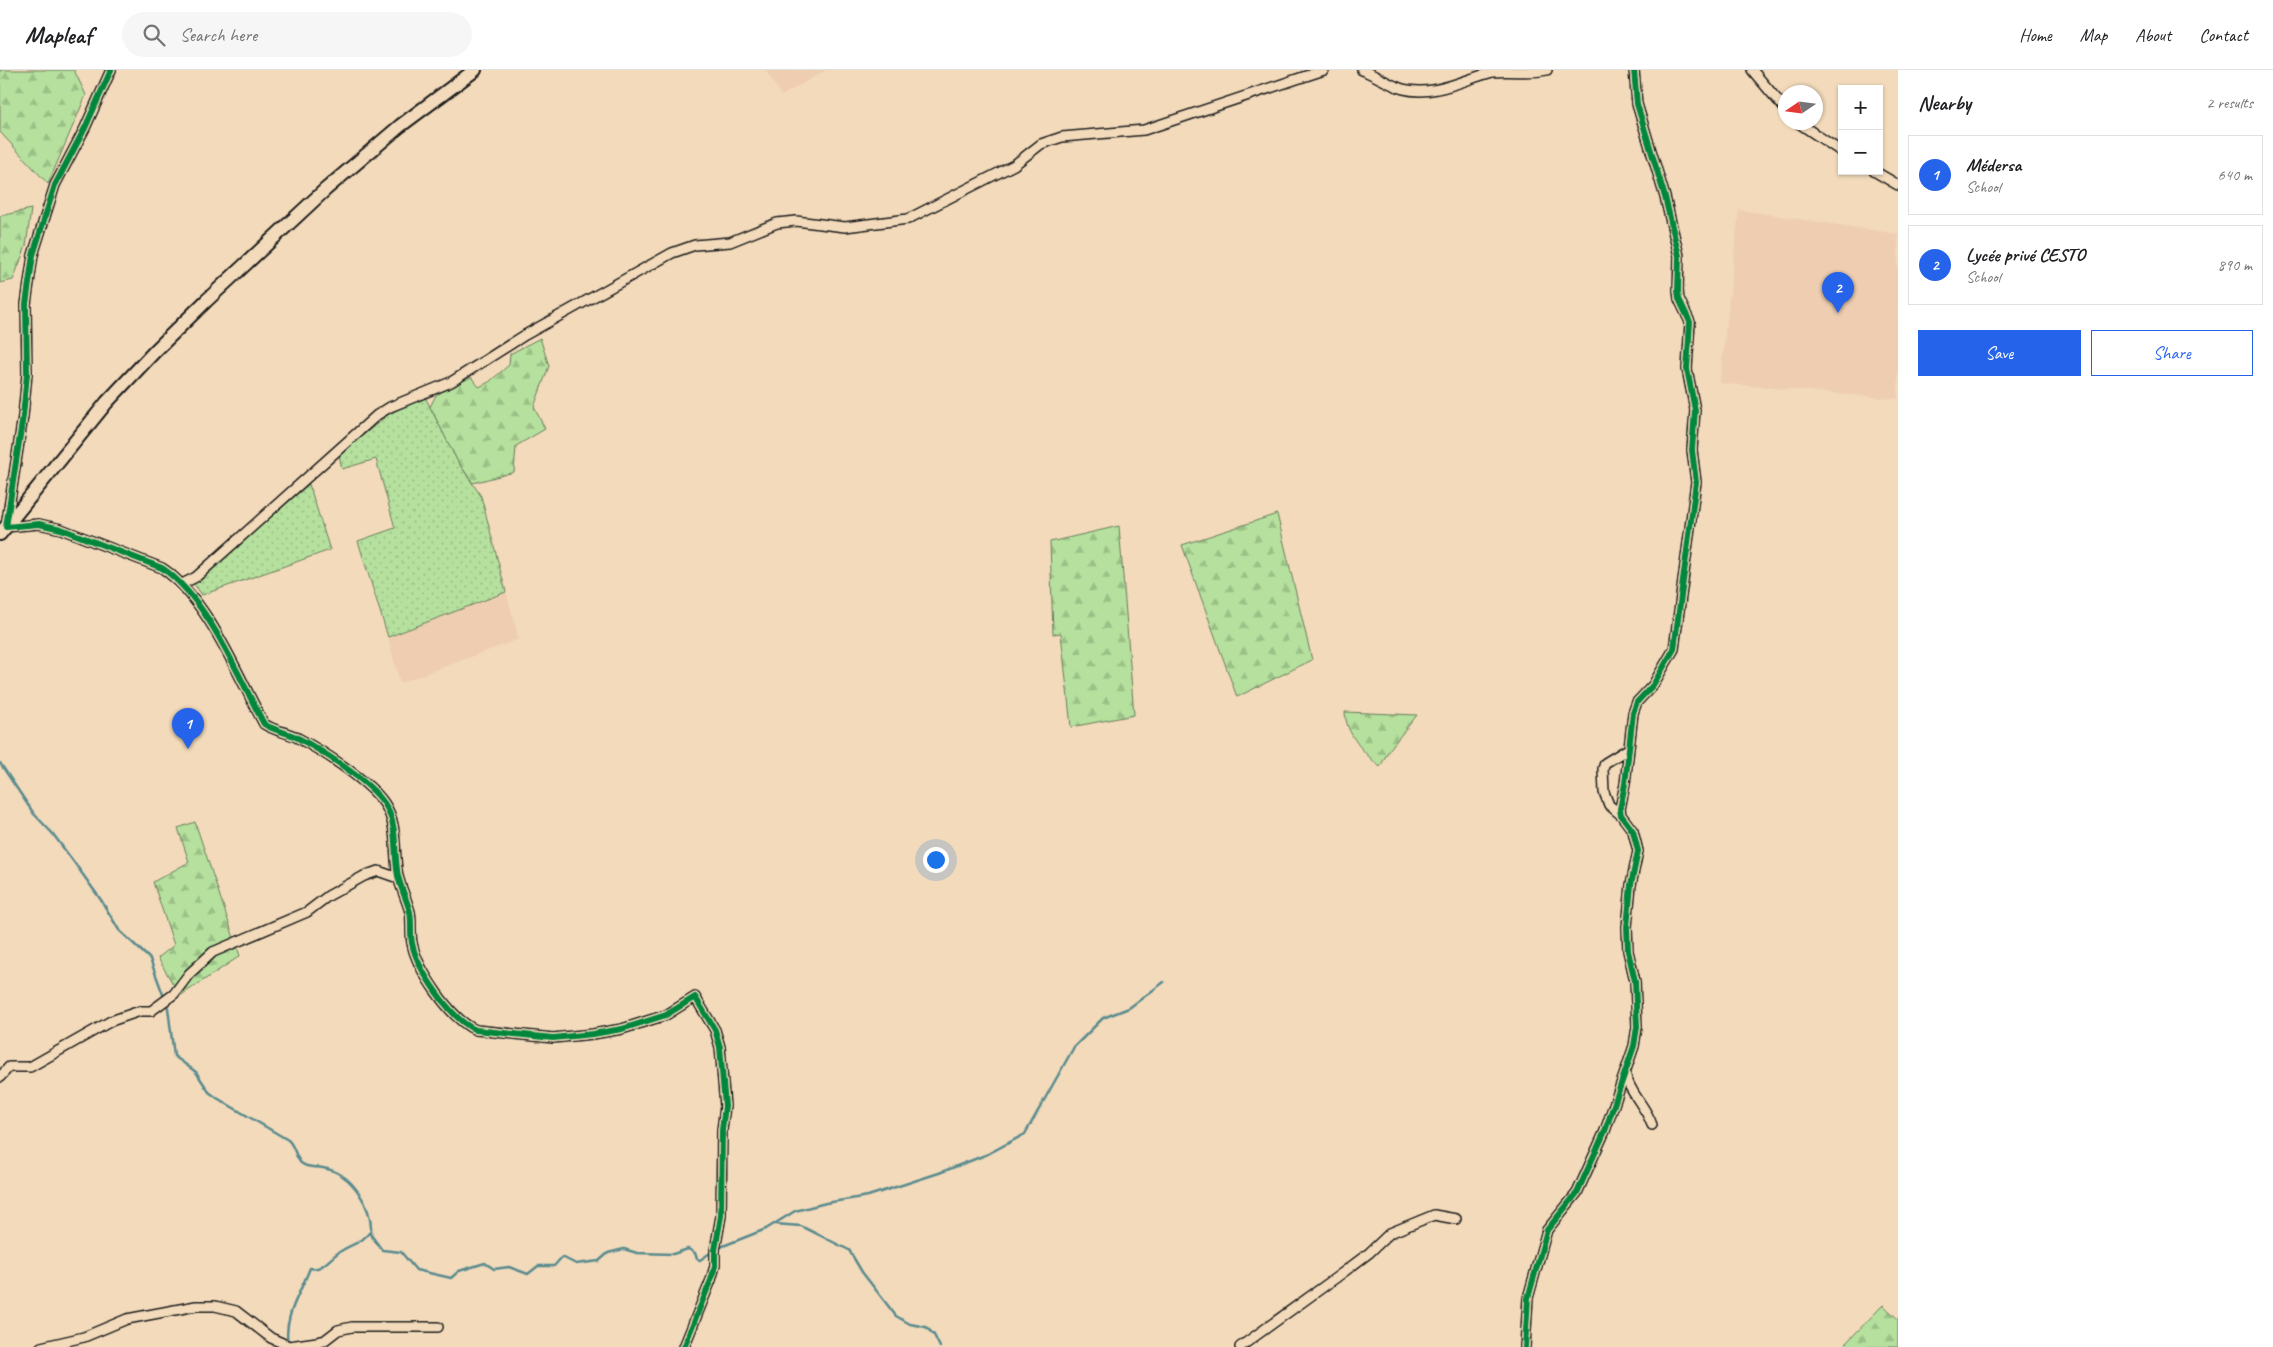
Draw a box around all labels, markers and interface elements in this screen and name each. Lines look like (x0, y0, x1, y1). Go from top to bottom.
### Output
search box (122, 12, 472, 57)
text: Mapleaf (25, 20, 92, 50)
icon: search (140, 21, 168, 49)
text: Search here (180, 23, 257, 47)
text: Home (2019, 24, 2052, 46)
text: Map (2080, 24, 2107, 46)
text: About (2135, 24, 2171, 46)
text: Contact (2199, 24, 2248, 46)
north arrow (1778, 85, 1823, 130)
map controls (1838, 85, 1883, 175)
button: + (1838, 85, 1883, 130)
text: Nearby (1918, 90, 1971, 116)
text: 2 results (2206, 93, 2253, 113)
button: − (1838, 130, 1883, 175)
text: Médersa (1966, 153, 2021, 177)
text: 1 (1931, 165, 1939, 185)
text: 640 m (2218, 165, 2252, 185)
text: School (1966, 177, 2000, 197)
text: Lycée privé CESTO (1966, 243, 2085, 267)
text: 2 (1931, 255, 1939, 275)
text: 890 m (2218, 255, 2252, 275)
text: School (1966, 267, 2000, 287)
pin: 2 (1822, 272, 1854, 313)
button: Save (1918, 330, 2081, 376)
button: Share (2091, 330, 2253, 376)
pin: 1 (172, 708, 204, 749)
your location (923, 847, 949, 873)

